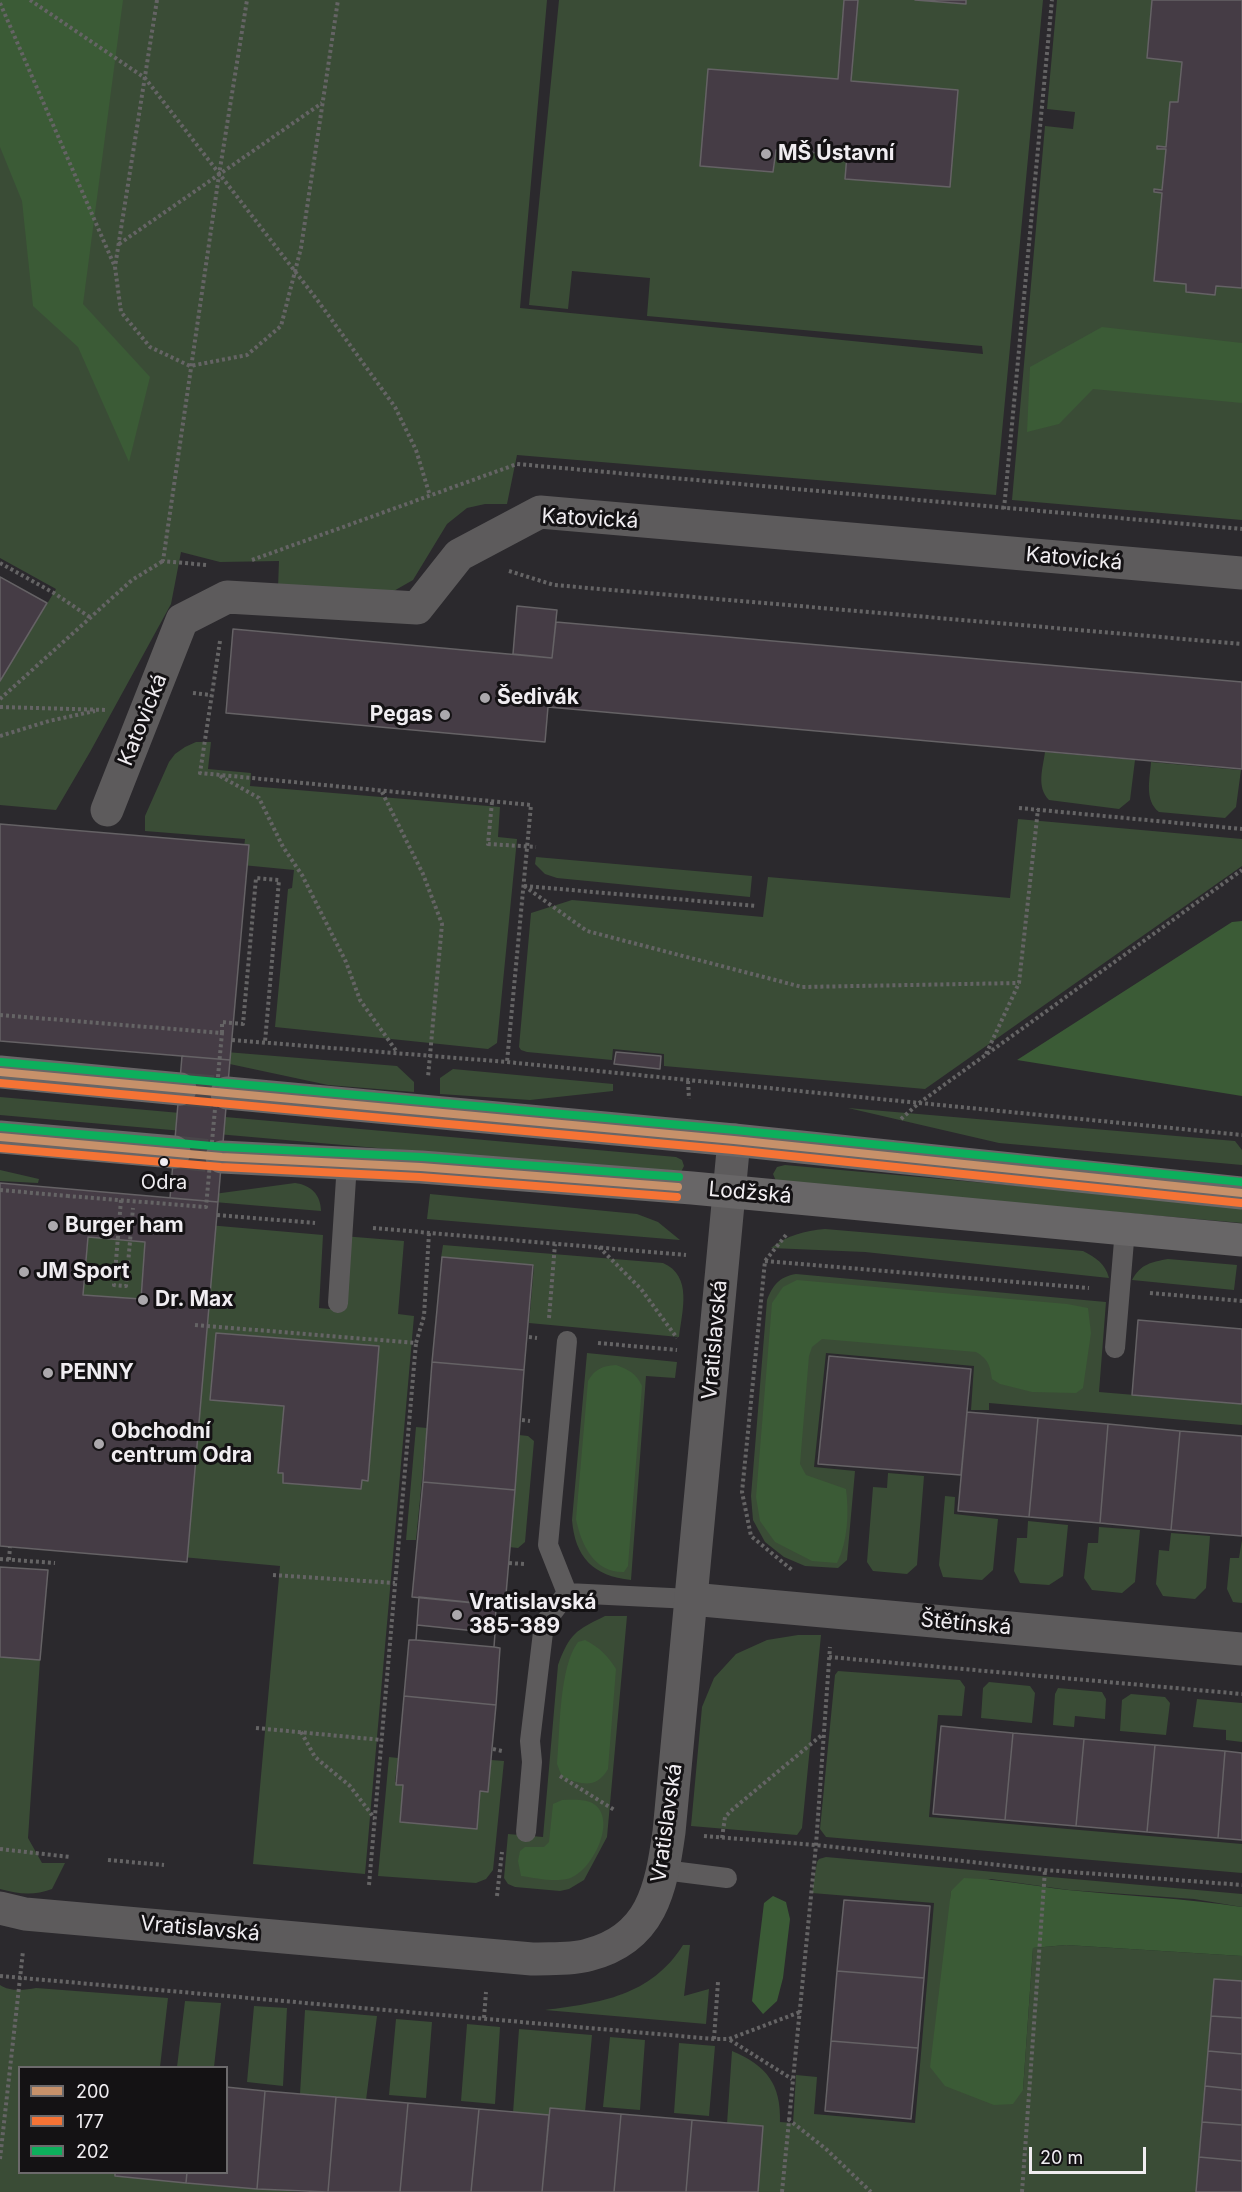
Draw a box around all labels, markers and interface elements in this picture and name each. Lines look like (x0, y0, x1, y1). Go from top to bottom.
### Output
place label: MŠ Ústavní (778, 141, 894, 167)
marker: MŠ Ústavní (759, 147, 773, 161)
street label: Katovická (541, 504, 639, 534)
street label: Katovická (1025, 542, 1123, 576)
street label: Katovická (113, 670, 173, 770)
place label: Šedivák (497, 685, 579, 711)
marker: Šedivák (478, 691, 492, 705)
place label: Pegas (370, 702, 433, 728)
marker: Pegas (438, 708, 452, 722)
marker: Odra (158, 1156, 170, 1168)
place label: Odra (141, 1171, 187, 1195)
street label: Lodžská (707, 1177, 793, 1209)
place label: Burger ham (65, 1213, 184, 1239)
marker: Burger ham (46, 1219, 60, 1233)
place label: JM Sport (36, 1259, 129, 1285)
marker: JM Sport (17, 1265, 31, 1279)
street label: Vratislavská (697, 1279, 733, 1401)
place label: Dr. Max (155, 1287, 233, 1313)
marker: Dr. Max (136, 1293, 150, 1307)
place label: PENNY (60, 1360, 134, 1386)
marker: PENNY (41, 1366, 55, 1380)
place label: Obchodní centrum Odra (111, 1419, 252, 1469)
marker: Obchodní centrum Odra (92, 1437, 106, 1451)
place label: Vratislavská 385-389 (469, 1590, 597, 1640)
street label: Štětínská (920, 1607, 1012, 1641)
marker: Vratislavská 385-389 (450, 1608, 464, 1622)
street label: Vratislavská (646, 1762, 688, 1884)
street label: Vratislavská (139, 1911, 261, 1947)
legend (18, 2066, 228, 2174)
text: 200 (76, 2081, 110, 2102)
text: 177 (76, 2111, 104, 2132)
scale bar (1032, 2135, 1149, 2173)
text: 202 (76, 2141, 109, 2162)
text: 20 m (1040, 2147, 1083, 2168)

